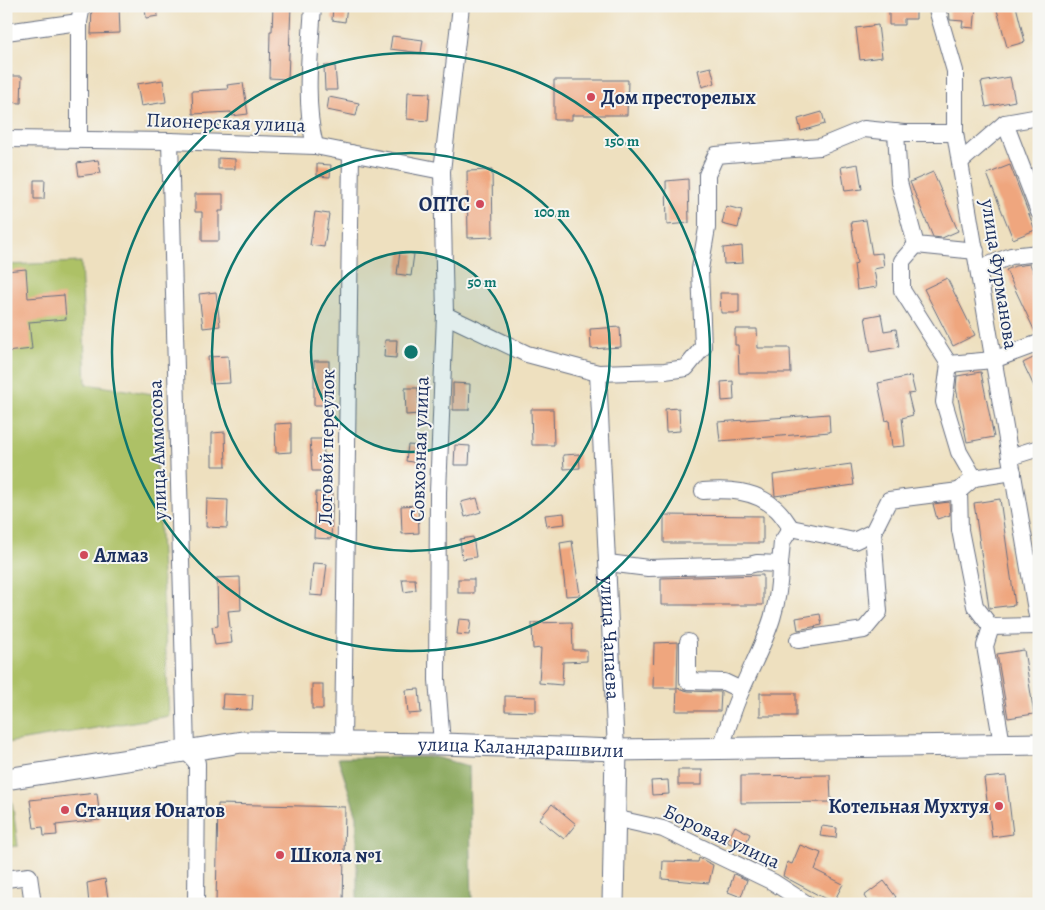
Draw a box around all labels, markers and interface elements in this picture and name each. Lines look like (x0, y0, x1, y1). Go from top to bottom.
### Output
place label: Дом престорелых (601, 84, 756, 111)
marker: Дом престорелых (585, 91, 597, 103)
street label: Пионерская улица (146, 106, 307, 139)
text: 150 m (605, 131, 640, 151)
place label: ОПТС (419, 191, 470, 218)
street label: улица Фурманова (974, 196, 1025, 352)
marker: ОПТС (474, 198, 486, 210)
text: 100 m (534, 202, 570, 222)
text: 50 m (467, 272, 497, 292)
centre of rings (402, 343, 420, 361)
street label: Логовой переулок (312, 369, 341, 525)
street label: Совхозная улица (403, 375, 436, 522)
street label: улица Аммосова (142, 379, 173, 522)
place label: Алмаз (93, 542, 149, 569)
marker: Алмаз (78, 549, 90, 561)
street label: улица Чапаева (594, 574, 627, 701)
street label: улица Каландарашвили (417, 731, 624, 764)
place label: Котельная Мухтуя (828, 793, 989, 820)
place label: Станция Юнатов (75, 797, 225, 824)
street label: Боровая улица (659, 798, 785, 876)
marker: Котельная Мухтуя (993, 800, 1005, 812)
marker: Станция Юнатов (59, 804, 71, 816)
place label: Школа №1 (290, 842, 382, 869)
marker: Школа №1 (274, 849, 286, 861)

